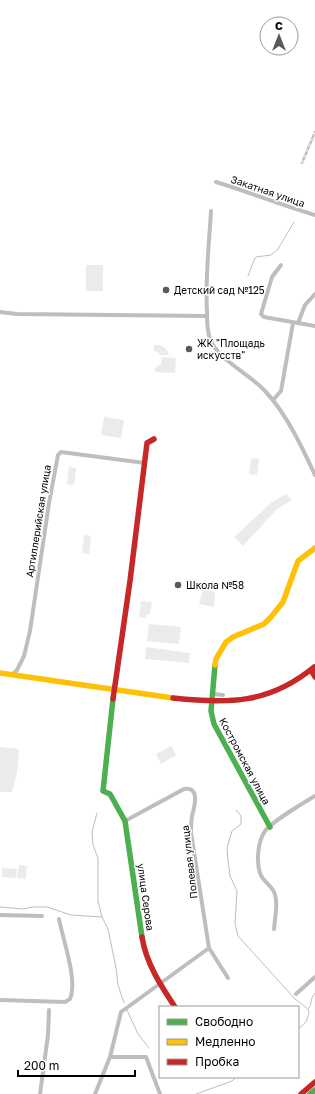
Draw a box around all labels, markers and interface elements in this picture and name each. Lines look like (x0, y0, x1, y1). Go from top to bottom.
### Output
north arrow (259, 16, 299, 56)
text: С (275, 19, 283, 32)
street label: Закатная улица (229, 173, 307, 209)
place label: Детский сад №125 (174, 284, 265, 296)
marker: Детский сад №125 (161, 285, 171, 295)
place label: ЖК "Площадь искусств" (197, 337, 265, 361)
marker: ЖК "Площадь искусств" (184, 344, 194, 354)
street label: Артиллерийская улица (23, 464, 53, 578)
place label: Школа №58 (186, 579, 244, 591)
marker: Школа №58 (173, 580, 183, 590)
street label: Костромская улица (217, 715, 273, 807)
street label: Полевая улица (179, 825, 199, 899)
street label: улица Серова (135, 863, 157, 931)
legend (159, 1006, 299, 1078)
text: Свободно (195, 1014, 253, 1029)
text: Медленно (195, 1034, 255, 1049)
scale bar (18, 1052, 135, 1078)
text: Пробка (195, 1054, 239, 1069)
text: 200 m (24, 1058, 59, 1073)

